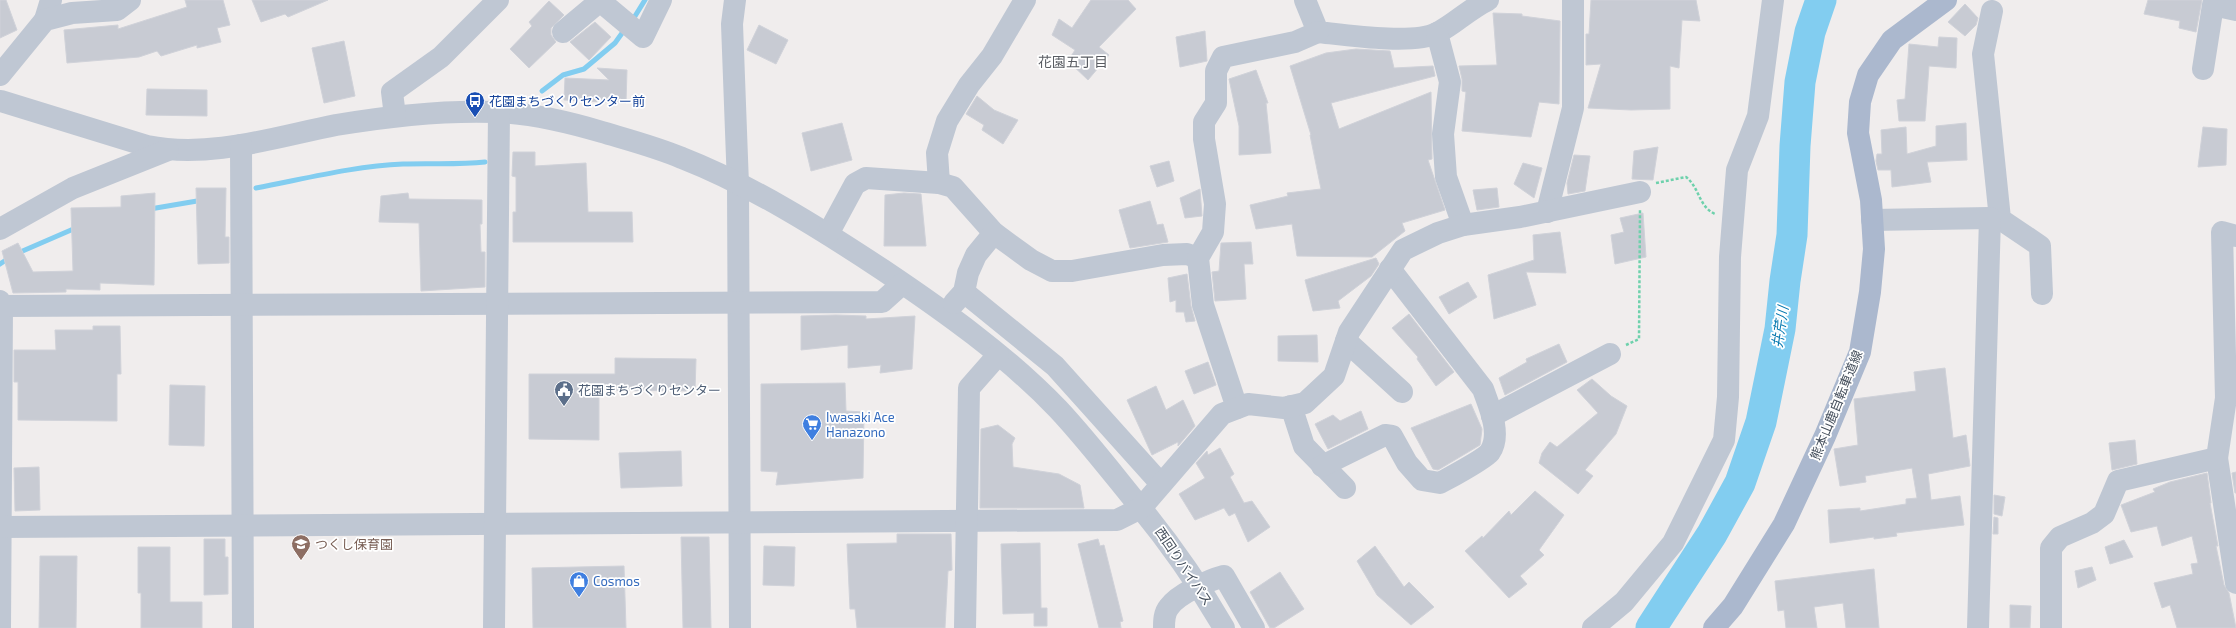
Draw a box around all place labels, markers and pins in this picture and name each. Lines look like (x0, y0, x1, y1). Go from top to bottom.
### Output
bus stop icon: 花園まちづくりセンター前 (464, 90, 486, 118)
place label: 花園まちづくりセンター前 (489, 93, 645, 109)
public building icon: 花園まちづくりセンター (553, 379, 575, 407)
place label: 花園まちづくりセンター (578, 382, 721, 398)
place label: Iwasaki Ace Hanazono (826, 409, 895, 440)
supermarket icon: Iwasaki Ace Hanazono (801, 413, 823, 441)
school or university icon: つくし保育園 (290, 533, 312, 561)
place label: つくし保育園 (315, 536, 393, 552)
shop icon: Cosmos (568, 570, 590, 598)
place label: Cosmos (593, 573, 640, 589)

